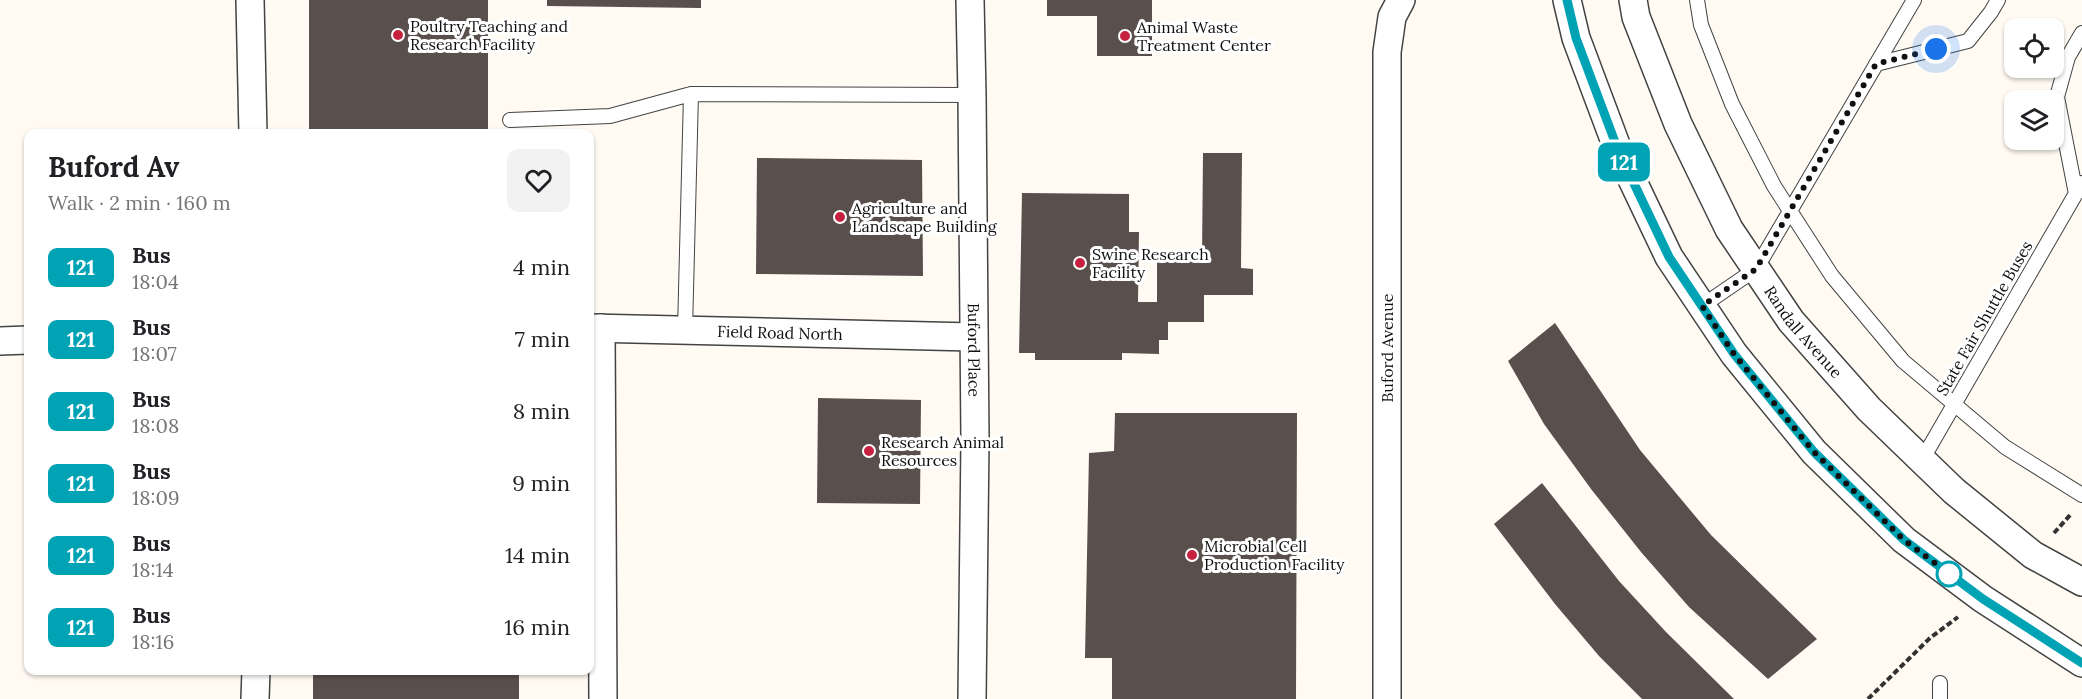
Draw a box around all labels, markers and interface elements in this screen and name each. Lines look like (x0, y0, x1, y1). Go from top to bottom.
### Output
place label: Poultry Teaching and Research Facility (410, 16, 569, 54)
place label: Animal Waste Treatment Center (1136, 17, 1271, 55)
map controls (2004, 18, 2064, 150)
button: locate (2004, 18, 2064, 78)
marker: Poultry Teaching and Research Facility (391, 28, 405, 42)
marker: Animal Waste Treatment Center (1118, 29, 1132, 43)
your location (1921, 34, 1951, 64)
button: layers (2004, 90, 2064, 150)
line badge: 121 (1590, 142, 1658, 182)
text: Buford Av (48, 149, 179, 185)
button: heart (507, 149, 570, 212)
text: 121 (1610, 149, 1638, 176)
text: Walk · 2 min · 160 m (48, 190, 231, 215)
place label: Agriculture and Landscape Building (851, 198, 998, 236)
marker: Agriculture and Landscape Building (833, 210, 847, 224)
street label: State Fair Shuttle Buses (1932, 237, 2036, 399)
text: Bus (132, 241, 171, 269)
place label: Swine Research Facility (1092, 244, 1209, 282)
text: 4 min (513, 253, 570, 281)
text: 121 (67, 254, 95, 281)
marker: Swine Research Facility (1073, 256, 1087, 270)
text: 18:04 (132, 269, 179, 294)
street label: Randall Avenue (1760, 282, 1847, 382)
street label: Buford Avenue (1377, 293, 1397, 402)
street label: Buford Place (964, 303, 985, 397)
text: Bus (132, 313, 171, 341)
street label: Field Road North (717, 321, 843, 344)
text: 7 min (515, 325, 570, 353)
text: 121 (67, 326, 95, 353)
text: 18:07 (132, 341, 177, 366)
text: Bus (132, 385, 171, 413)
text: 8 min (513, 397, 570, 425)
text: 121 (67, 398, 95, 425)
text: 18:08 (132, 413, 179, 438)
place label: Research Animal Resources (881, 432, 1004, 470)
marker: Research Animal Resources (862, 444, 876, 458)
text: Bus (132, 457, 171, 485)
text: 9 min (512, 469, 570, 497)
text: 121 (67, 470, 95, 497)
text: 18:09 (132, 485, 180, 510)
text: Bus (132, 529, 171, 557)
place label: Microbial Cell Production Facility (1204, 536, 1345, 574)
text: 14 min (505, 541, 570, 569)
text: 121 (67, 542, 95, 569)
marker: Microbial Cell Production Facility (1185, 548, 1199, 562)
text: 18:14 (132, 557, 174, 582)
unlabelled marker (1936, 561, 1962, 587)
text: Bus (132, 601, 171, 629)
text: 16 min (504, 613, 570, 641)
text: 121 (67, 614, 95, 641)
text: 18:16 (132, 629, 174, 654)

